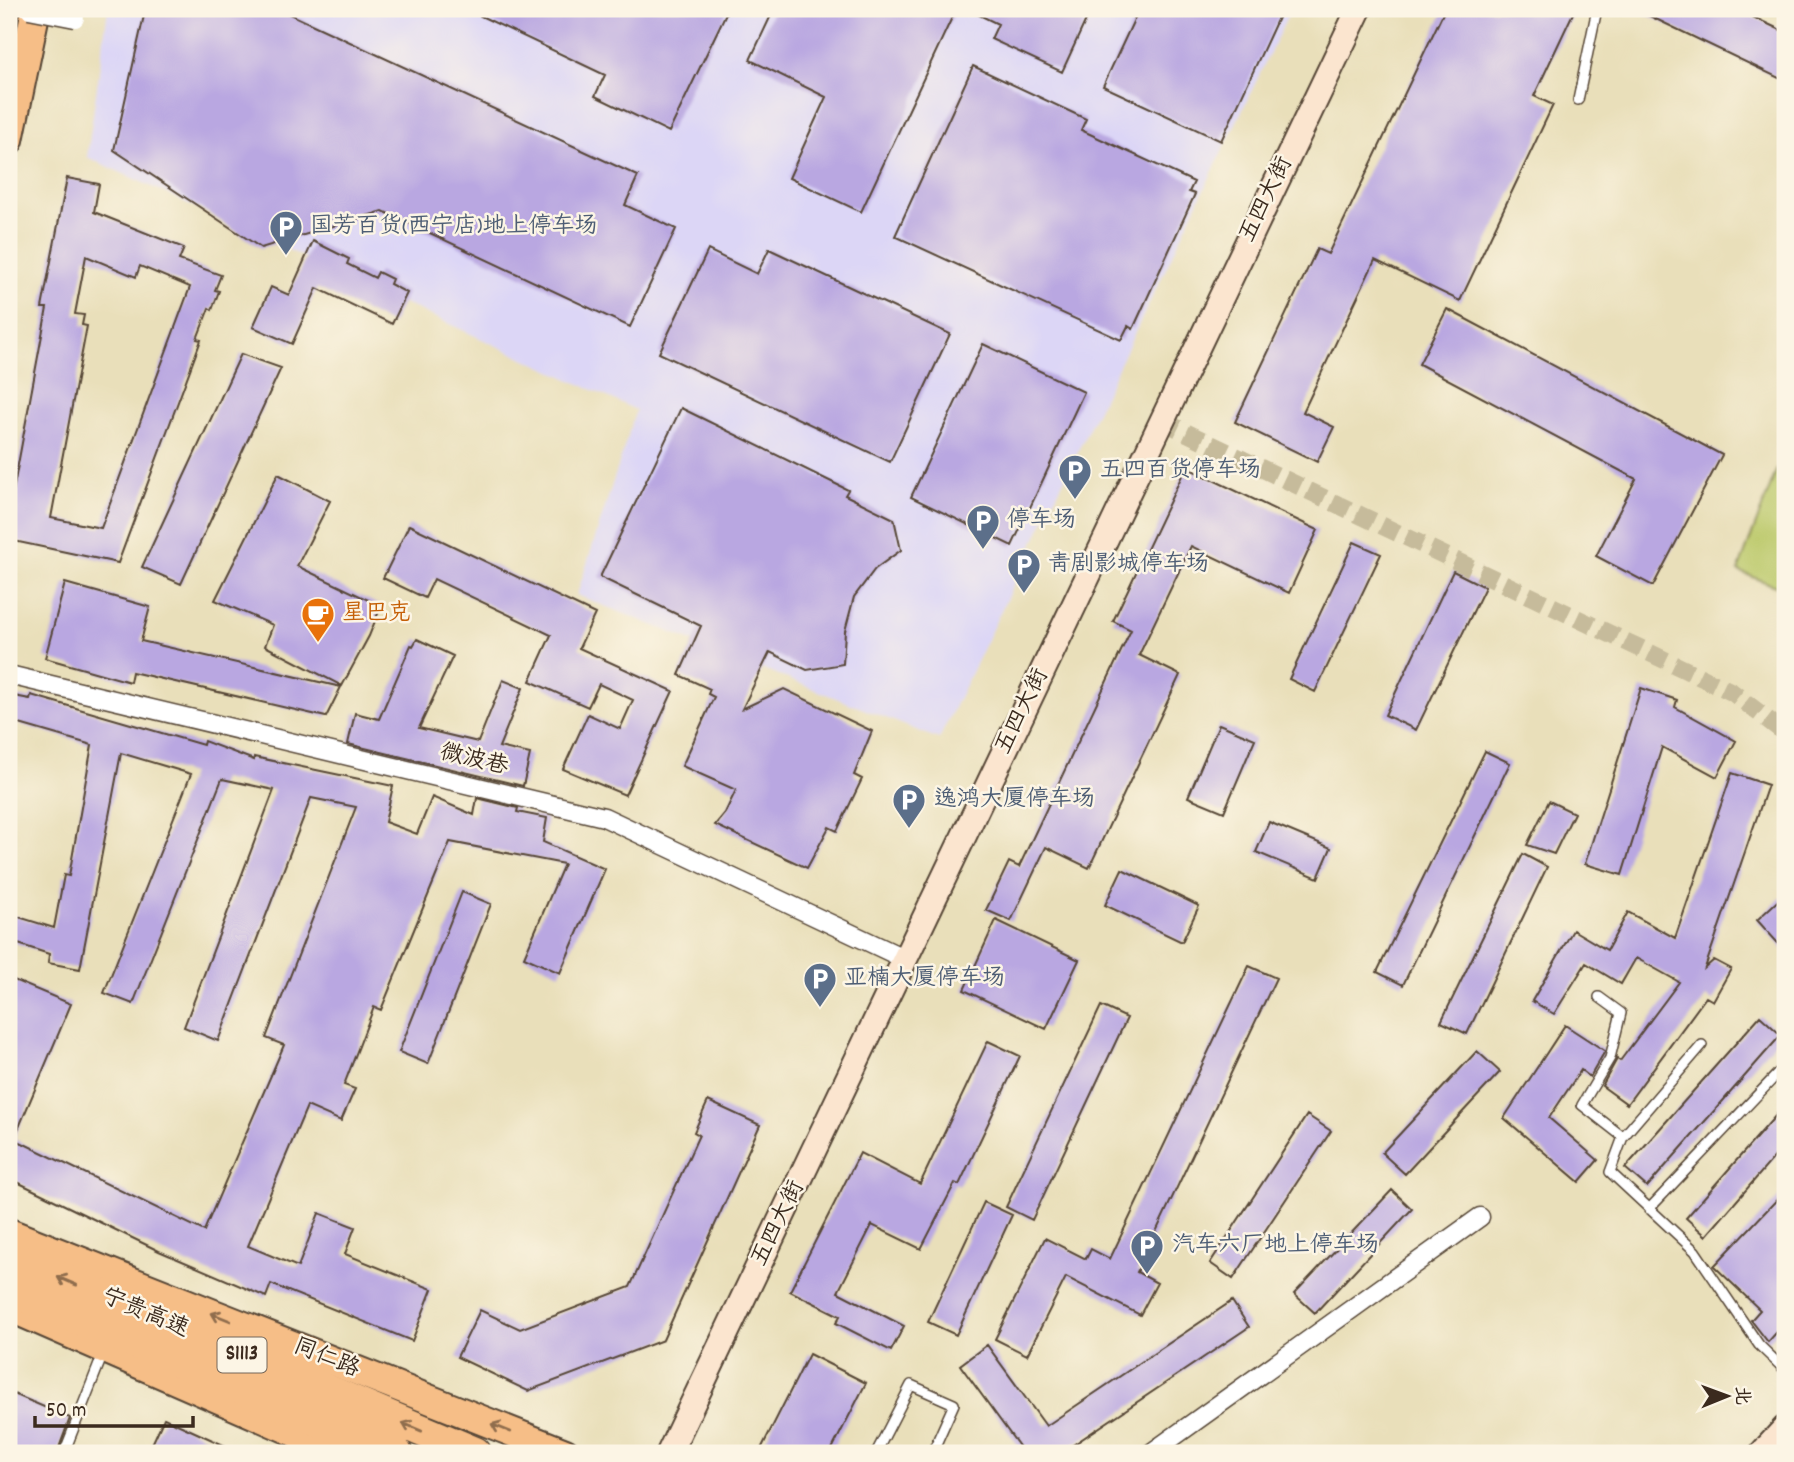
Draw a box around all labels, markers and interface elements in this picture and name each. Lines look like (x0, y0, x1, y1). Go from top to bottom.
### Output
street label: 五四大街 (1232, 151, 1302, 249)
parking icon: 国芳百货(西宁店)地上停车场 (267, 208, 305, 257)
place label: 国芳百货(西宁店)地上停车场 (310, 211, 598, 244)
parking icon: 五四百货停车场 (1056, 452, 1094, 501)
place label: 五四百货停车场 (1100, 455, 1261, 488)
parking icon: 停车场 (964, 502, 1002, 551)
place label: 停车场 (1007, 505, 1076, 538)
parking icon: 青剧影城停车场 (1005, 546, 1043, 595)
place label: 青剧影城停车场 (1048, 549, 1209, 582)
cafe icon: 星巴克 (299, 595, 337, 644)
place label: 星巴克 (342, 598, 411, 631)
street label: 五四大街 (988, 663, 1058, 761)
street label: 微波巷 (437, 737, 512, 785)
parking icon: 逸鸿大厦停车场 (890, 781, 928, 830)
place label: 逸鸿大厦停车场 (934, 784, 1095, 817)
parking icon: 亚楠大厦停车场 (801, 960, 839, 1009)
place label: 亚楠大厦停车场 (844, 963, 1005, 996)
street label: 五四大街 (744, 1175, 814, 1273)
parking icon: 汽车六厂地上停车场 (1128, 1227, 1166, 1276)
place label: 汽车六厂地上停车场 (1172, 1230, 1379, 1263)
one-way arrow (57, 1273, 78, 1286)
street label: 宁贵高速 (96, 1281, 194, 1347)
one-way arrow (211, 1310, 233, 1323)
street label: 同仁路 (288, 1331, 364, 1387)
road number: S1113 (218, 1338, 266, 1372)
north arrow (1692, 1360, 1762, 1430)
scale bar (35, 1385, 192, 1429)
text: 北 (1727, 1386, 1754, 1406)
text: 50 m (46, 1397, 86, 1427)
one-way arrow (402, 1420, 423, 1433)
one-way arrow (491, 1421, 512, 1434)

